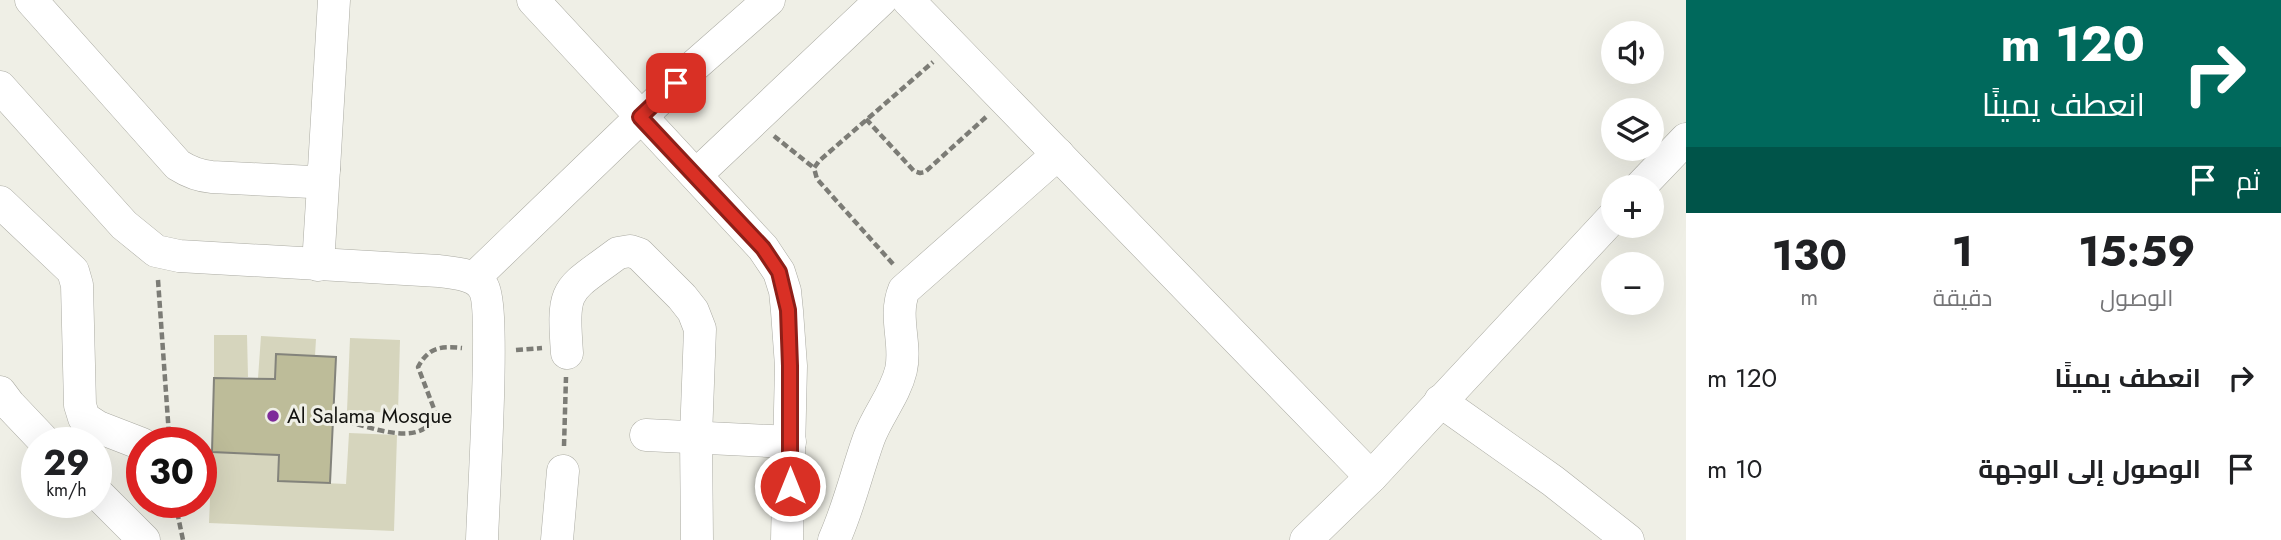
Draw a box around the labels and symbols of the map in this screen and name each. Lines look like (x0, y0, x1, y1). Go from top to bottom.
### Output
pin (646, 53, 706, 113)
place label: Al Salama Mosque (287, 401, 452, 431)
marker: Al Salama Mosque (265, 408, 281, 424)
speed limit sign: 30 (126, 427, 217, 518)
position arrow (753, 449, 827, 523)

